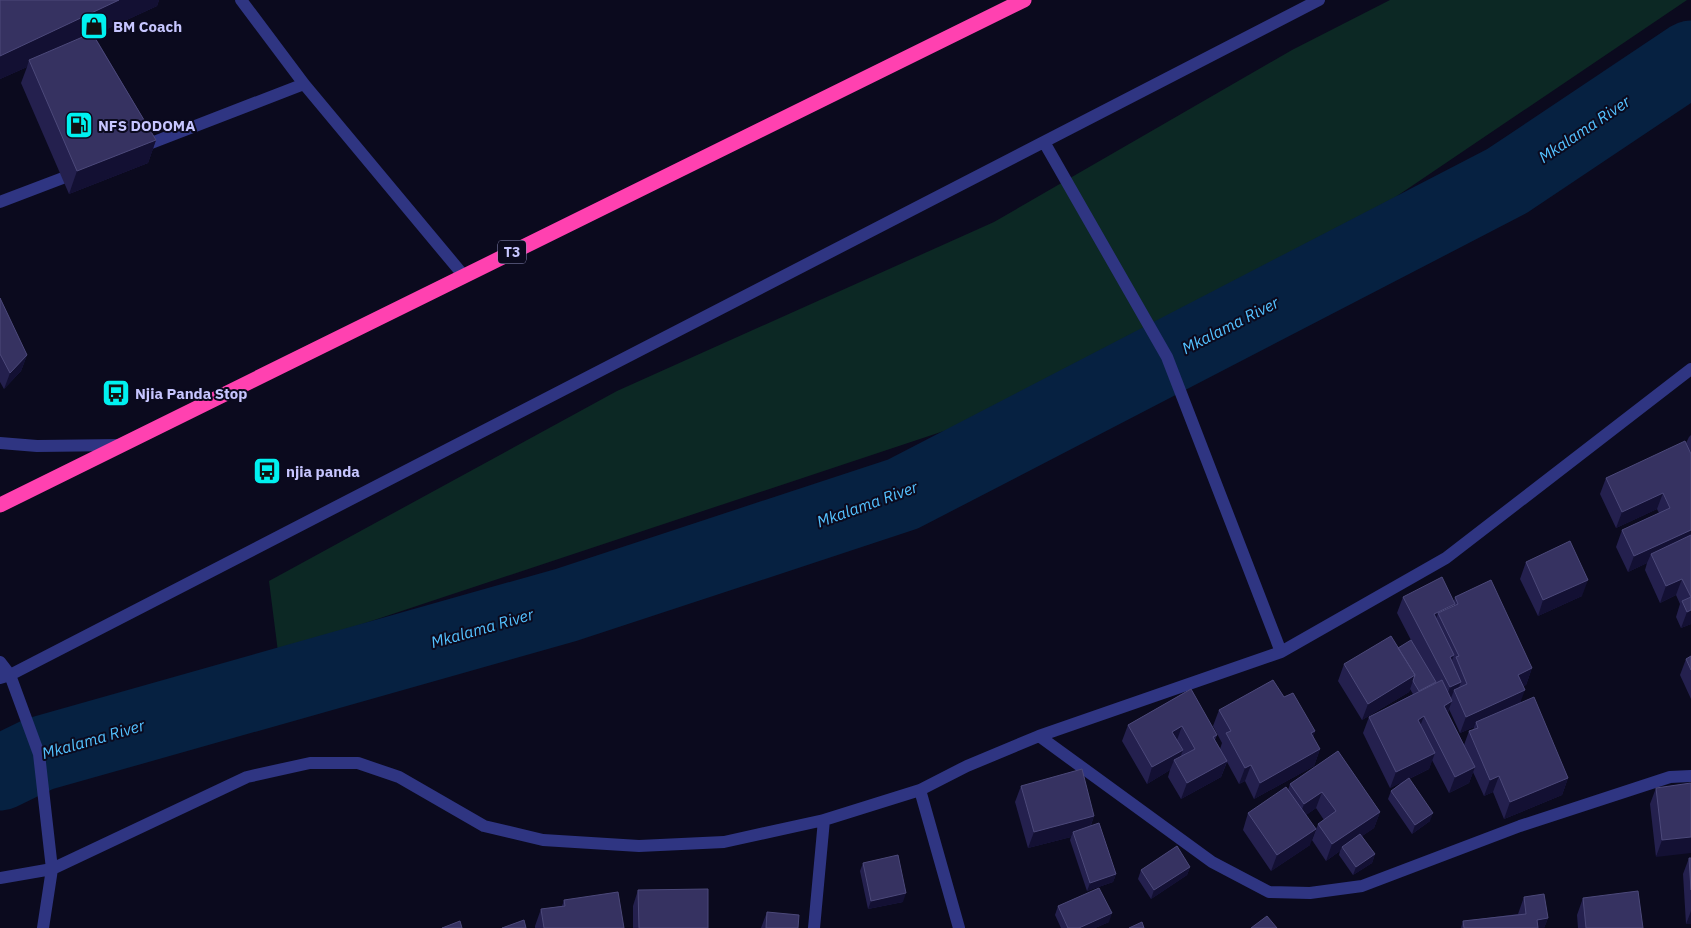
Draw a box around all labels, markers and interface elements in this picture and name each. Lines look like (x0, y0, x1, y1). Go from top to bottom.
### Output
shop icon: BM Coach (79, 11, 109, 41)
place label: BM Coach (113, 17, 182, 36)
water label: Mkalama River (1534, 90, 1634, 167)
fuel station icon: NFS DODOMA (64, 110, 94, 140)
place label: NFS DODOMA (98, 116, 195, 135)
road number: T3 (498, 240, 526, 264)
water label: Mkalama River (1178, 292, 1283, 358)
bus stop icon: Njia Panda Stop (101, 378, 131, 408)
place label: Njia Panda Stop (135, 384, 247, 403)
bus stop icon: njia panda (252, 456, 282, 486)
place label: njia panda (286, 462, 360, 481)
water label: Mkalama River (814, 476, 921, 532)
water label: Mkalama River (428, 603, 537, 652)
water label: Mkalama River (39, 714, 148, 763)

